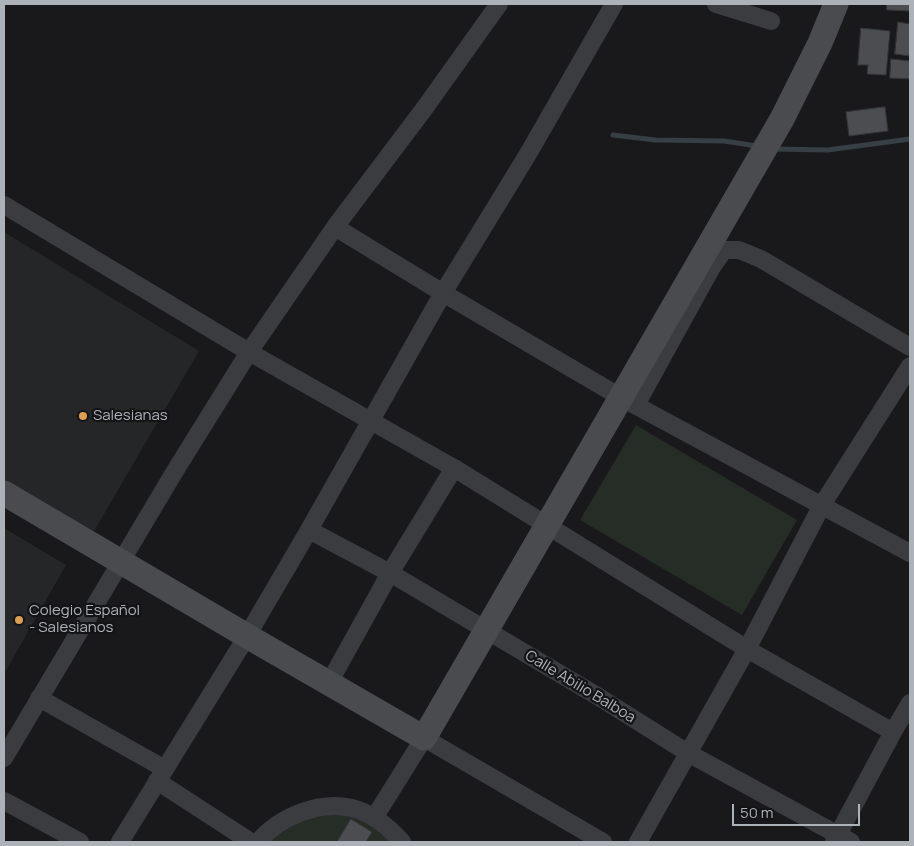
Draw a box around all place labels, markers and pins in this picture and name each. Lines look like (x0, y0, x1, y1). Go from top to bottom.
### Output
place label: Salesianas (93, 407, 168, 425)
marker: Salesianas (77, 410, 89, 422)
place label: Colegio Español - Salesianos (29, 602, 140, 637)
marker: Colegio Español - Salesianos (13, 614, 25, 626)

